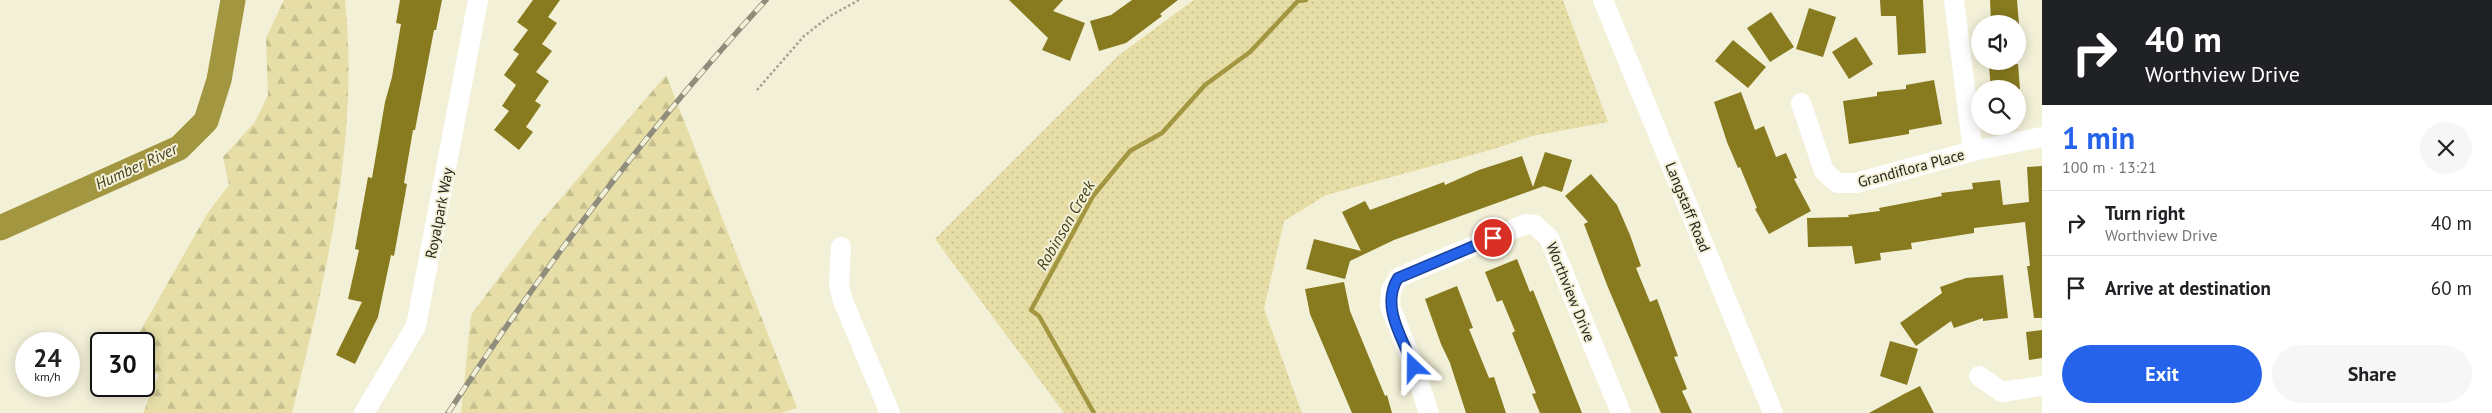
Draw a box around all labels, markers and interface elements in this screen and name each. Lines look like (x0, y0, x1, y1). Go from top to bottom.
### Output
map controls (1971, 15, 2026, 135)
button: sound (1971, 15, 2026, 70)
text: 40 m (2145, 16, 2222, 62)
icon: right (2062, 20, 2127, 85)
text: Worthview Drive (2145, 60, 2300, 88)
button: search (1971, 80, 2026, 135)
text: 1 min (2062, 118, 2135, 157)
button: close (2420, 122, 2472, 174)
water label: Humber River (92, 138, 182, 194)
street label: Grandiflora Place (1856, 145, 1966, 191)
text: 100 m · 13:21 (2062, 157, 2157, 177)
street label: Langstaff Road (1661, 159, 1715, 255)
street label: Royalpark Way (421, 166, 457, 260)
water label: Robinson Creek (1031, 176, 1099, 273)
text: Turn right (2105, 201, 2185, 225)
icon: right (2062, 209, 2090, 237)
text: 40 m (2431, 211, 2472, 235)
pin (1472, 217, 1514, 259)
icon: arrive (1479, 224, 1507, 252)
text: Worthview Drive (2105, 225, 2218, 245)
street label: Worthview Drive (1542, 239, 1600, 345)
icon: arrive (2062, 274, 2090, 302)
text: Arrive at destination (2105, 276, 2271, 300)
text: 60 m (2431, 276, 2472, 300)
speed limit sign: 30 (90, 332, 155, 397)
position arrow (1387, 340, 1439, 392)
text: 24 (33, 342, 62, 374)
button: Exit (2062, 345, 2262, 403)
button: Share (2272, 345, 2472, 403)
text: km/h (34, 369, 61, 384)

